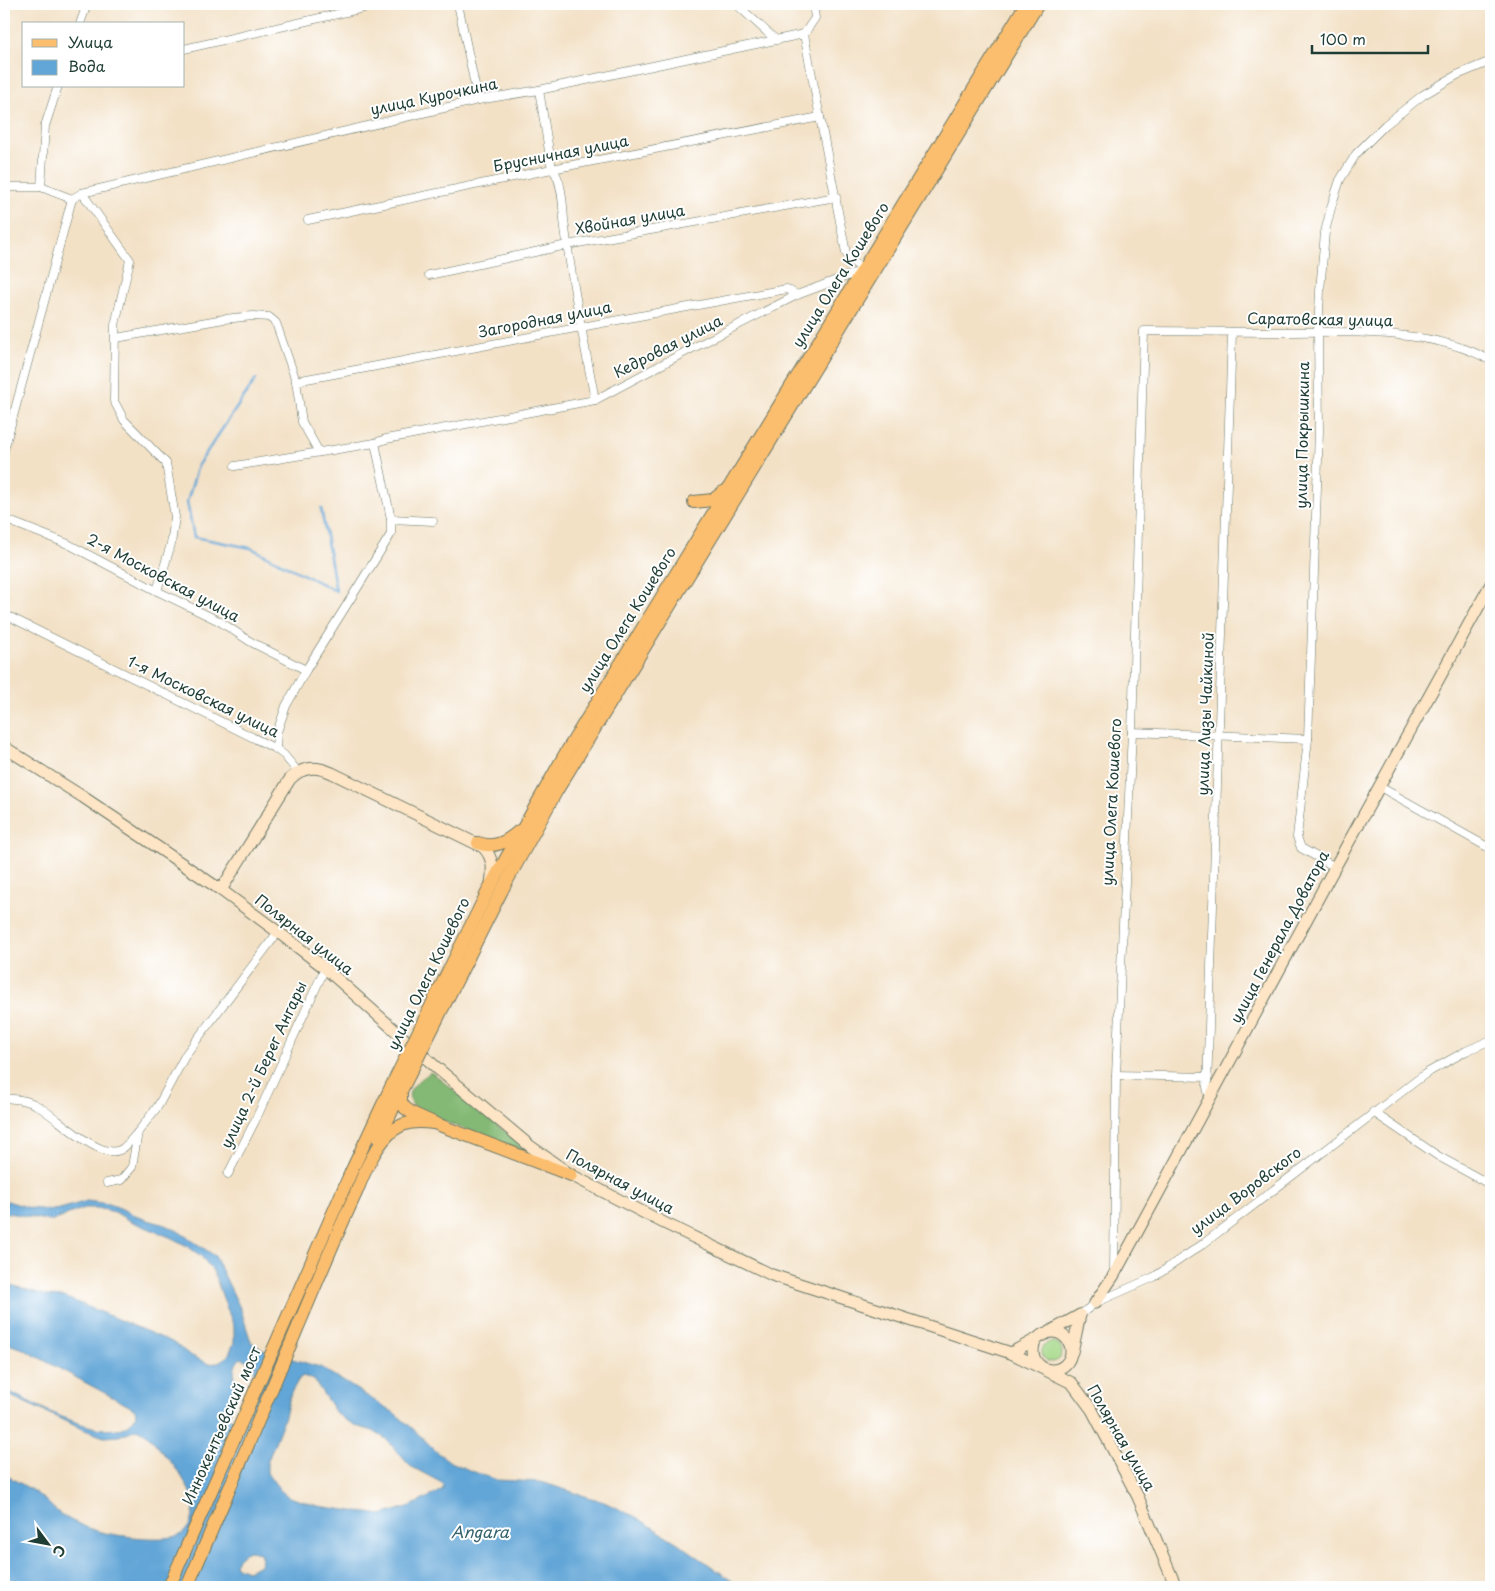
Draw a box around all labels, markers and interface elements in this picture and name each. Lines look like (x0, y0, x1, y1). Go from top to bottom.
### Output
legend (22, 22, 185, 88)
scale bar (1312, 22, 1429, 54)
text: 100 m (1320, 27, 1366, 50)
text: Улица (68, 30, 113, 53)
text: Вода (68, 54, 106, 77)
street label: улица Курочкина (368, 71, 500, 120)
street label: Брусничная улица (491, 128, 631, 177)
street label: Хвойная улица (573, 197, 687, 240)
street label: улица Олега Кошевого (786, 197, 894, 351)
street label: Загородная улица (476, 294, 614, 343)
street label: Саратовская улица (1247, 306, 1394, 331)
street label: Кедровая улица (609, 308, 726, 383)
street label: улица Покрышкина (1289, 361, 1314, 509)
street label: 2-я Московская улица (83, 527, 245, 627)
street label: улица Олега Кошевого (573, 542, 681, 696)
street label: улица Лизы Чайкиной (1190, 632, 1219, 796)
street label: 1-я Московская улица (124, 649, 284, 743)
street label: улица Олега Кошевого (1095, 718, 1126, 886)
street label: улица Генерала Доватора (1223, 845, 1334, 1027)
street label: Полярная улица (251, 888, 360, 980)
street label: улица Олега Кошевого (381, 893, 475, 1054)
street label: улица 2-й Берег Ангары (214, 977, 312, 1152)
street label: улица Воровского (1185, 1140, 1305, 1239)
street label: Полярная улица (563, 1142, 679, 1219)
street label: Иннокентьевский мост (175, 1342, 266, 1508)
street label: Полярная улица (1082, 1380, 1162, 1495)
north arrow (22, 1518, 72, 1568)
water label: Angara (451, 1519, 510, 1543)
text: С (48, 1541, 71, 1561)

